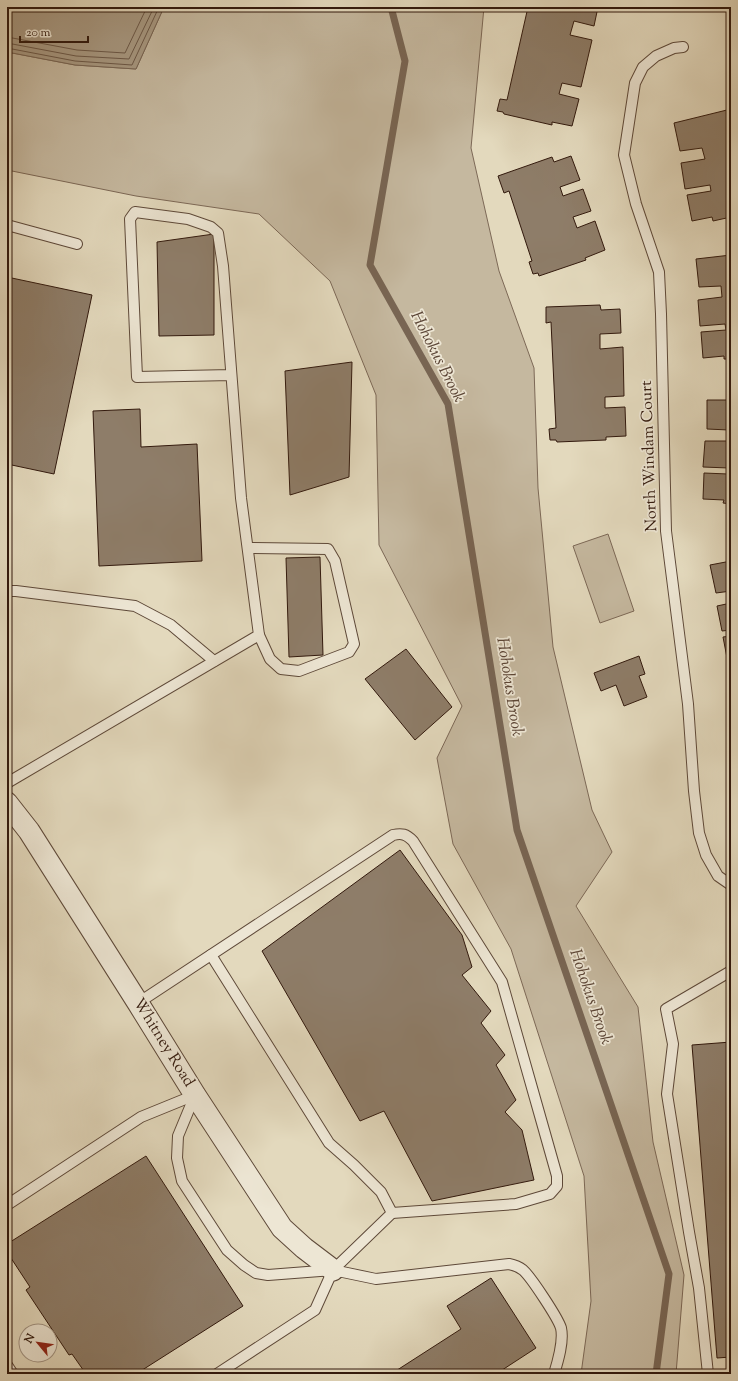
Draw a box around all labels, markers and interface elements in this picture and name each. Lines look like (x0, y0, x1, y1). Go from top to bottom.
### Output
scale bar (20, 18, 88, 44)
text: 20 m (26, 24, 51, 42)
water label: Hohokus Brook (404, 307, 470, 407)
street label: North Windam Court (636, 380, 664, 532)
water label: Hohokus Brook (489, 636, 529, 738)
water label: Hohokus Brook (562, 946, 618, 1048)
street label: Whitney Road (126, 994, 200, 1092)
north arrow (18, 1323, 58, 1363)
text: N (21, 1331, 39, 1347)

